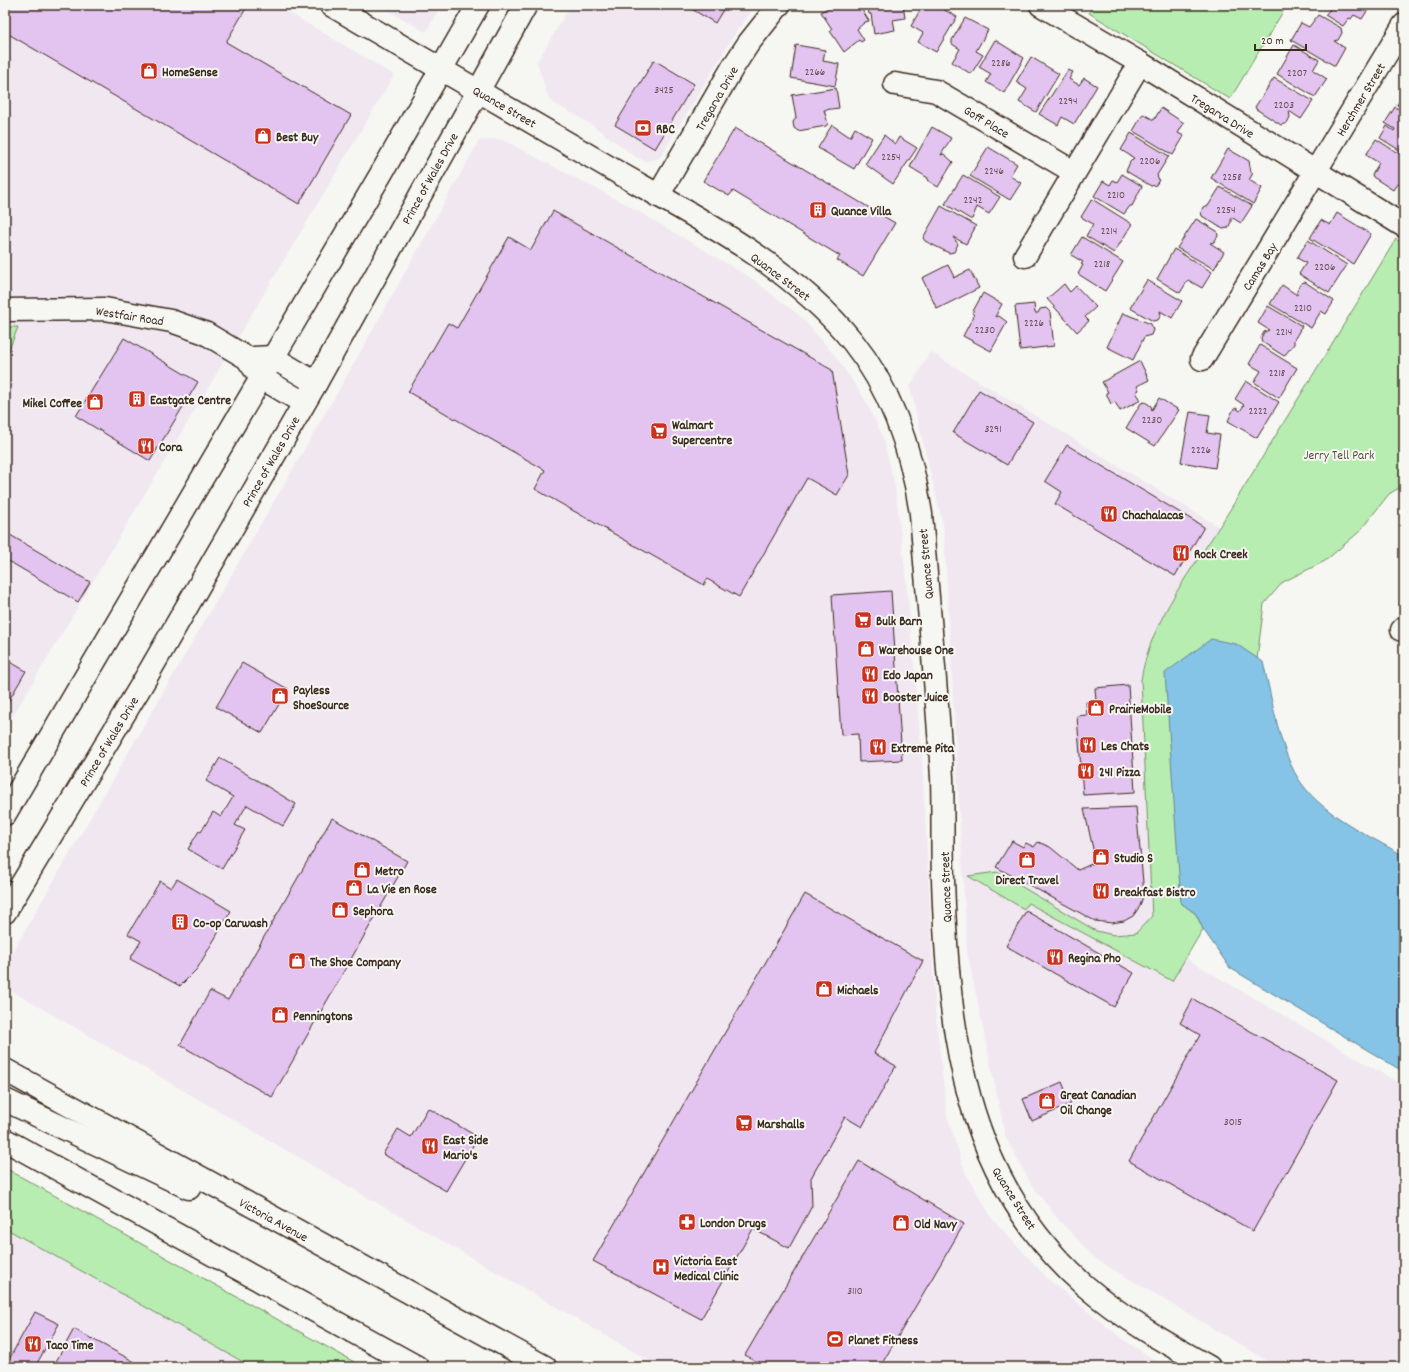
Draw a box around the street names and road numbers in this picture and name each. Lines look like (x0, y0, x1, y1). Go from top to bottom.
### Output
street label: Herchmer Street (1333, 60, 1392, 141)
street label: Tregarva Drive (692, 63, 745, 135)
street label: Quance Street (468, 82, 539, 134)
street label: Tregarva Drive (1186, 90, 1257, 144)
street label: Goff Place (959, 102, 1012, 144)
street label: Prince of Wales Drive (398, 130, 464, 229)
street label: Camas Bay (1239, 239, 1284, 295)
street label: Quance Street (746, 249, 814, 307)
street label: Westfair Road (94, 303, 165, 332)
street label: Prince of Wales Drive (238, 413, 306, 511)
street label: Quance Street (915, 527, 940, 600)
street label: Prince of Wales Drive (76, 693, 145, 791)
street label: Quance Street (937, 851, 958, 923)
street label: Quance Street (986, 1164, 1040, 1235)
street label: Victoria Avenue (235, 1194, 311, 1248)

